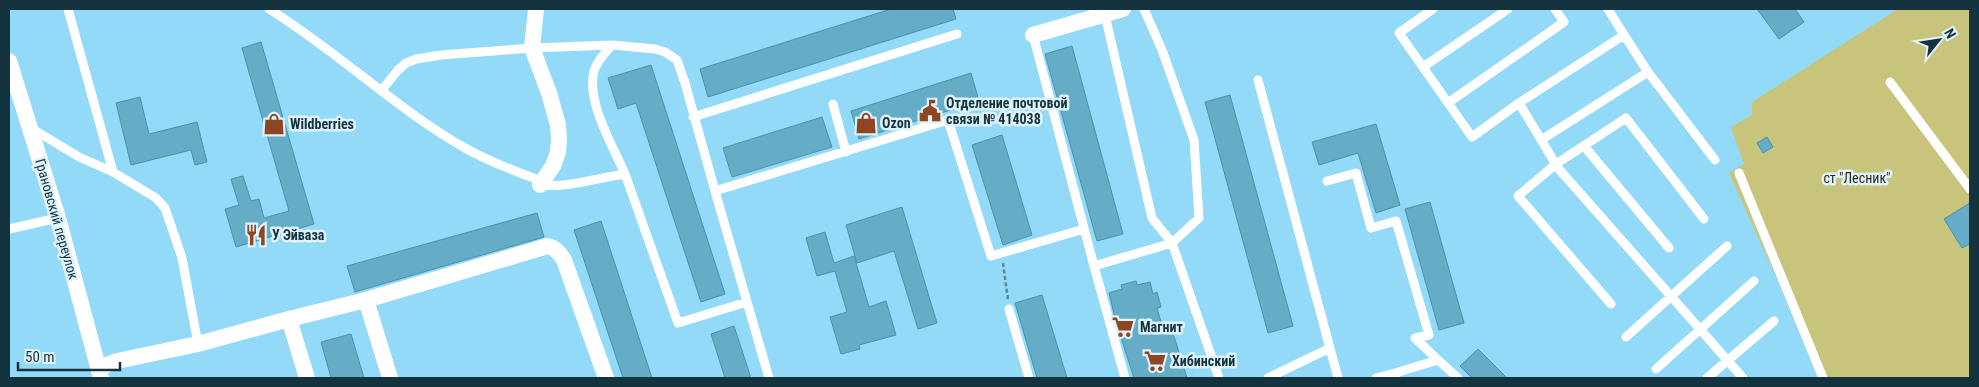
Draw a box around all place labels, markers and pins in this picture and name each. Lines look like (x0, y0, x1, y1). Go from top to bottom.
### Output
place label: Отделение почтовой связи № 414038 (946, 95, 1068, 127)
public building icon: Отделение почтовой связи № 414038 (917, 98, 943, 124)
shop icon: Ozon (853, 110, 879, 136)
shop icon: Wildberries (261, 111, 287, 137)
place label: Ozon (882, 115, 911, 131)
place label: Wildberries (290, 116, 354, 132)
restaurant icon: У Эйваза (243, 222, 269, 248)
place label: У Эйваза (272, 227, 325, 243)
supermarket icon: Магнит (1110, 314, 1136, 340)
place label: Магнит (1140, 319, 1183, 335)
supermarket icon: Хибинский (1142, 348, 1168, 374)
place label: Хибинский (1172, 353, 1235, 369)

